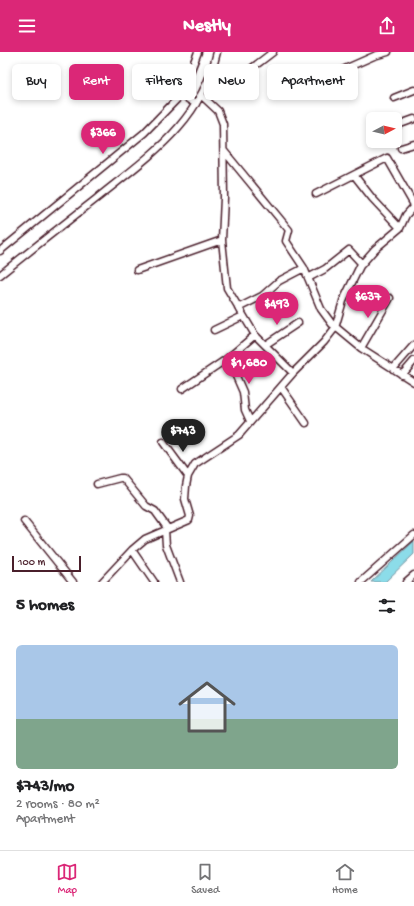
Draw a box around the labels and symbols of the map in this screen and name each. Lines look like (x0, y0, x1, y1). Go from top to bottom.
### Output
north arrow (366, 112, 402, 148)
pin: $366 (79, 121, 127, 155)
pin: $637 (344, 285, 392, 319)
pin: $493 (253, 292, 301, 326)
pin: $1,680 (216, 351, 282, 385)
pin: $743 (159, 419, 207, 453)
scale bar (12, 554, 81, 573)

